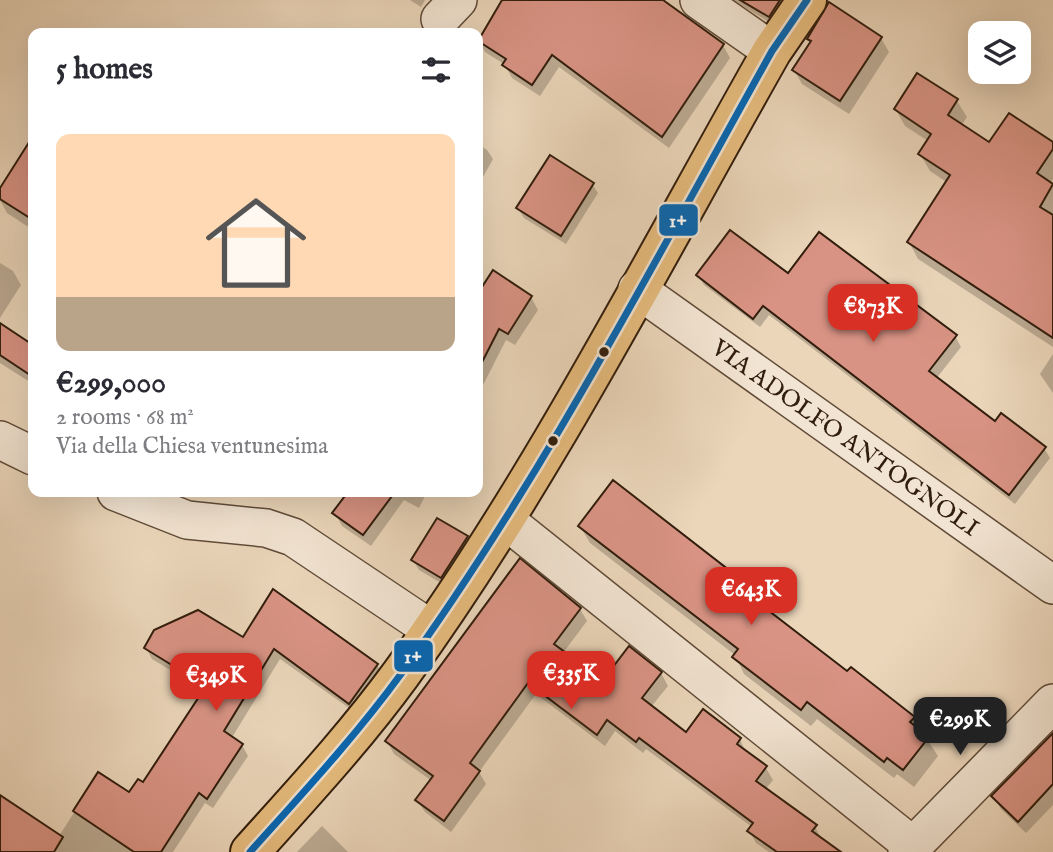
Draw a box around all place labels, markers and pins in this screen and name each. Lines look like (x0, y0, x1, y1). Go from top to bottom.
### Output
pin: €873K (824, 284, 922, 344)
unlabelled marker (597, 345, 611, 359)
unlabelled marker (546, 434, 560, 448)
pin: €643K (702, 568, 800, 627)
pin: €335K (522, 652, 620, 711)
pin: €349K (167, 654, 265, 713)
pin: €299K (911, 698, 1009, 757)

